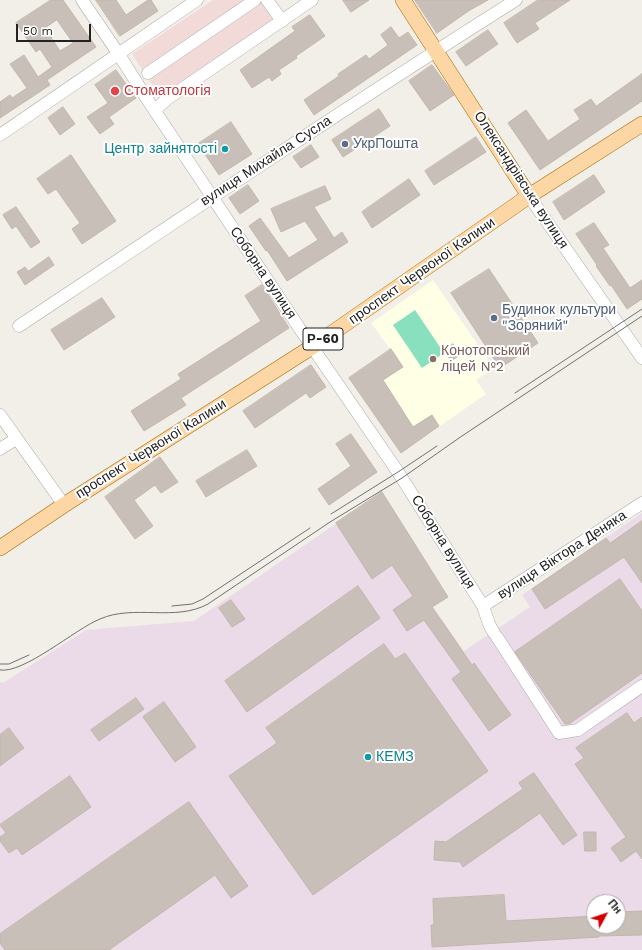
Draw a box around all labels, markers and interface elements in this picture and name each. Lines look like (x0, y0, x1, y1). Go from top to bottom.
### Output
scale bar (18, 16, 93, 42)
text: 50 m (23, 24, 53, 38)
place label: Стоматологія (124, 83, 211, 99)
marker: Стоматологія (109, 85, 121, 97)
street label: Олександрівська вулиця (470, 108, 572, 252)
street label: вулиця Михайла Сусла (197, 112, 335, 210)
place label: УкрПошта (353, 136, 418, 152)
marker: УкрПошта (340, 139, 350, 149)
place label: Центр зайнятості (104, 141, 217, 157)
marker: Центр зайнятості (220, 144, 230, 154)
street label: проспект Червоної Калини (346, 214, 498, 328)
street label: Соборна вулиця (226, 224, 300, 322)
place label: Будинок культури "Зоряний" (502, 302, 616, 334)
marker: Будинок культури "Зоряний" (489, 313, 499, 323)
road number: Р-60 (303, 328, 343, 350)
place label: Конотопський ліцей №2 (441, 343, 530, 376)
marker: Конотопський ліцей №2 (428, 354, 438, 364)
street label: проспект Червоної Калини (73, 396, 229, 502)
street label: Соборна вулиця (407, 492, 479, 592)
street label: вулиця Віктора Деняка (494, 507, 630, 603)
place label: КЕМЗ (376, 749, 414, 765)
marker: КЕМЗ (363, 752, 373, 762)
north arrow (586, 894, 626, 934)
text: Пн (605, 897, 624, 916)

